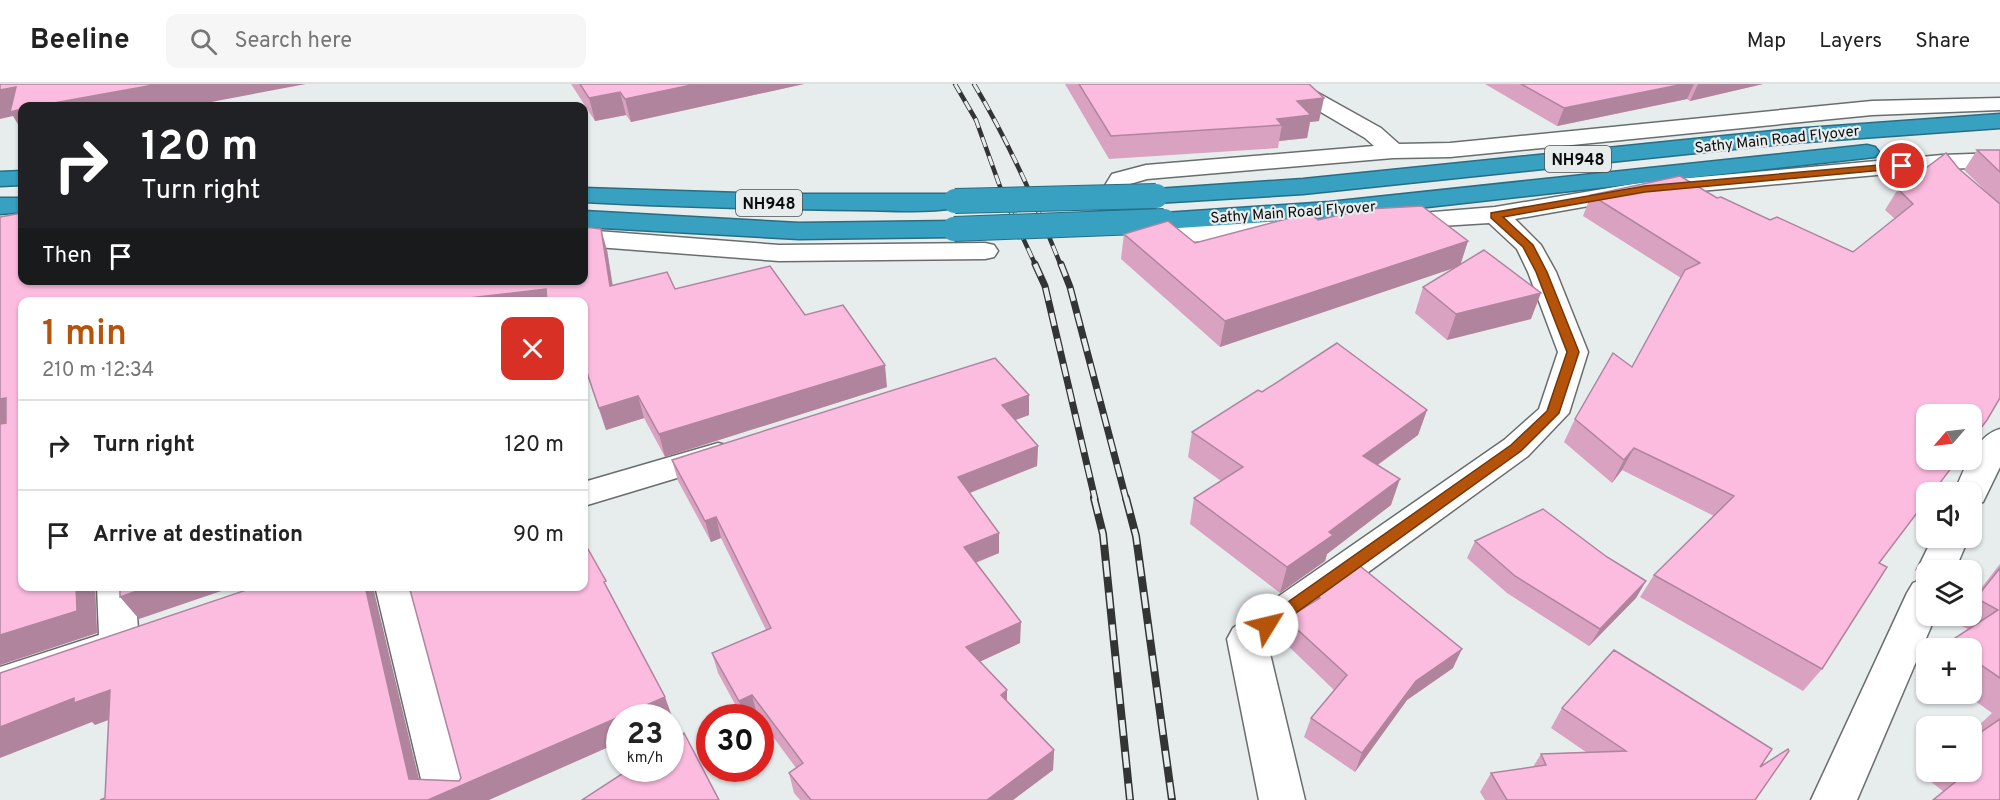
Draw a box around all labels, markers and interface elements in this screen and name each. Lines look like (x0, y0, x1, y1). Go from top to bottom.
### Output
search box (166, 14, 586, 68)
text: Beeline (30, 23, 130, 59)
icon: search (187, 25, 220, 58)
text: Search here (235, 28, 352, 55)
text: Map (1747, 28, 1786, 55)
text: Layers (1819, 28, 1882, 55)
text: Share (1915, 28, 1970, 55)
text: 120 m (141, 122, 258, 175)
street label: Sathy Main Road Flyover (1694, 122, 1861, 159)
icon: right (42, 126, 120, 204)
pin (1876, 140, 1927, 191)
road number: NH948 (1545, 146, 1611, 172)
icon: arrive (1885, 149, 1918, 182)
text: Turn right (141, 174, 260, 208)
road number: NH948 (736, 190, 802, 216)
street label: Sathy Main Road Flyover (1210, 198, 1377, 229)
icon: arrive (104, 240, 137, 273)
text: Then (42, 243, 92, 270)
text: 1 min (42, 312, 127, 358)
button: close (501, 317, 564, 380)
text: 210 m · 12:34 (42, 358, 154, 384)
north arrow (1916, 404, 1982, 470)
map controls (1916, 404, 1982, 782)
icon: right (42, 429, 75, 462)
text: Turn right (93, 432, 195, 459)
text: 120 m (504, 432, 564, 459)
button: sound (1916, 482, 1982, 548)
icon: arrive (42, 519, 75, 552)
text: Arrive at destination (93, 522, 303, 549)
text: 90 m (513, 522, 564, 549)
button: layers (1916, 560, 1982, 626)
position arrow (1235, 593, 1299, 657)
button: + (1916, 638, 1982, 704)
speed limit sign: 30 (696, 704, 774, 782)
button: − (1916, 716, 1982, 782)
text: 23 (627, 717, 663, 754)
text: km/h (627, 749, 663, 768)

